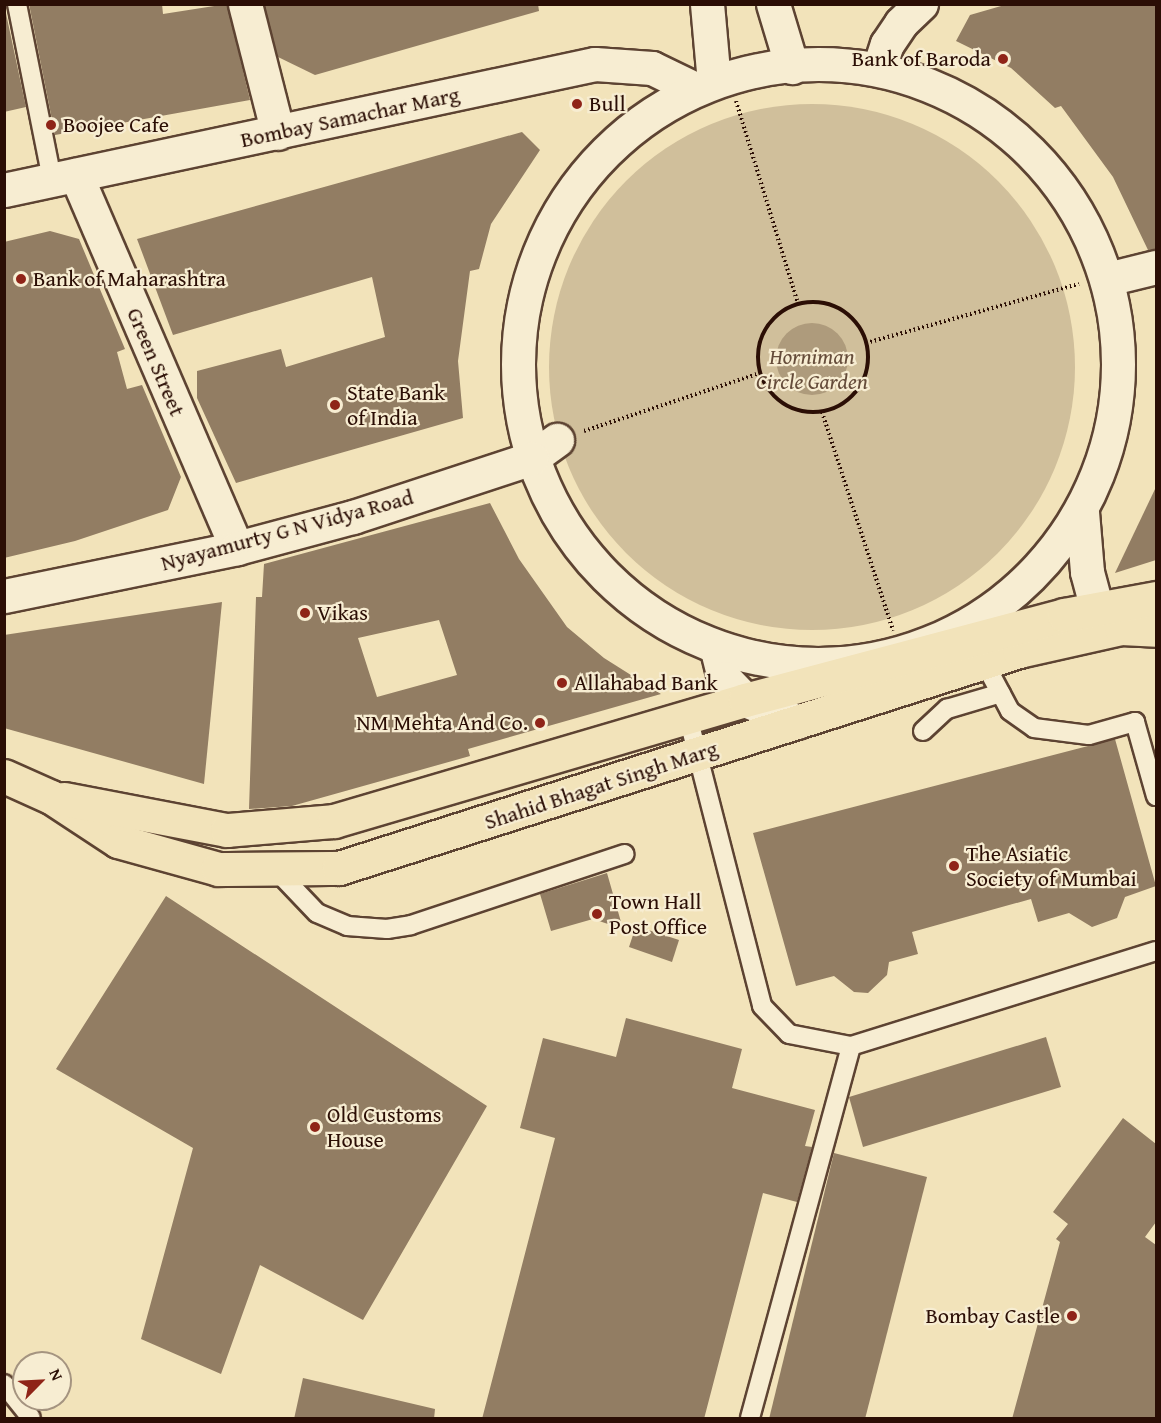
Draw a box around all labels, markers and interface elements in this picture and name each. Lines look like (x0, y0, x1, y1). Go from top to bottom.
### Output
place label: Bank of Baroda (852, 46, 991, 72)
marker: Bank of Baroda (996, 52, 1010, 66)
street label: Bombay Samachar Marg (238, 81, 462, 153)
place label: Bull (589, 91, 626, 117)
marker: Bull (570, 97, 584, 111)
place label: Boojee Cafe (63, 112, 169, 138)
marker: Boojee Cafe (44, 118, 58, 132)
place label: Bank of Maharashtra (33, 266, 226, 292)
marker: Bank of Maharashtra (14, 272, 28, 286)
street label: Green Street (121, 304, 191, 420)
park label: Horniman Circle Garden (756, 343, 868, 394)
place label: State Bank of India (347, 379, 445, 430)
marker: State Bank of India (328, 398, 342, 412)
street label: Nyayamurty G N Vidya Road (158, 484, 416, 576)
place label: Vikas (317, 600, 368, 626)
marker: Vikas (298, 606, 312, 620)
place label: Allahabad Bank (574, 670, 718, 696)
marker: Allahabad Bank (555, 676, 569, 690)
place label: NM Mehta And Co. (356, 710, 528, 736)
marker: NM Mehta And Co. (533, 716, 547, 730)
street label: Shahid Bhagat Singh Marg (481, 735, 721, 835)
place label: The Asiatic Society of Mumbai (966, 840, 1137, 891)
marker: The Asiatic Society of Mumbai (947, 859, 961, 873)
place label: Town Hall Post Office (609, 888, 707, 939)
marker: Town Hall Post Office (590, 907, 604, 921)
place label: Old Customs House (327, 1101, 441, 1152)
marker: Old Customs House (308, 1120, 322, 1134)
place label: Bombay Castle (925, 1303, 1060, 1329)
marker: Bombay Castle (1065, 1309, 1079, 1323)
north arrow (12, 1351, 72, 1411)
text: N (43, 1365, 70, 1384)

